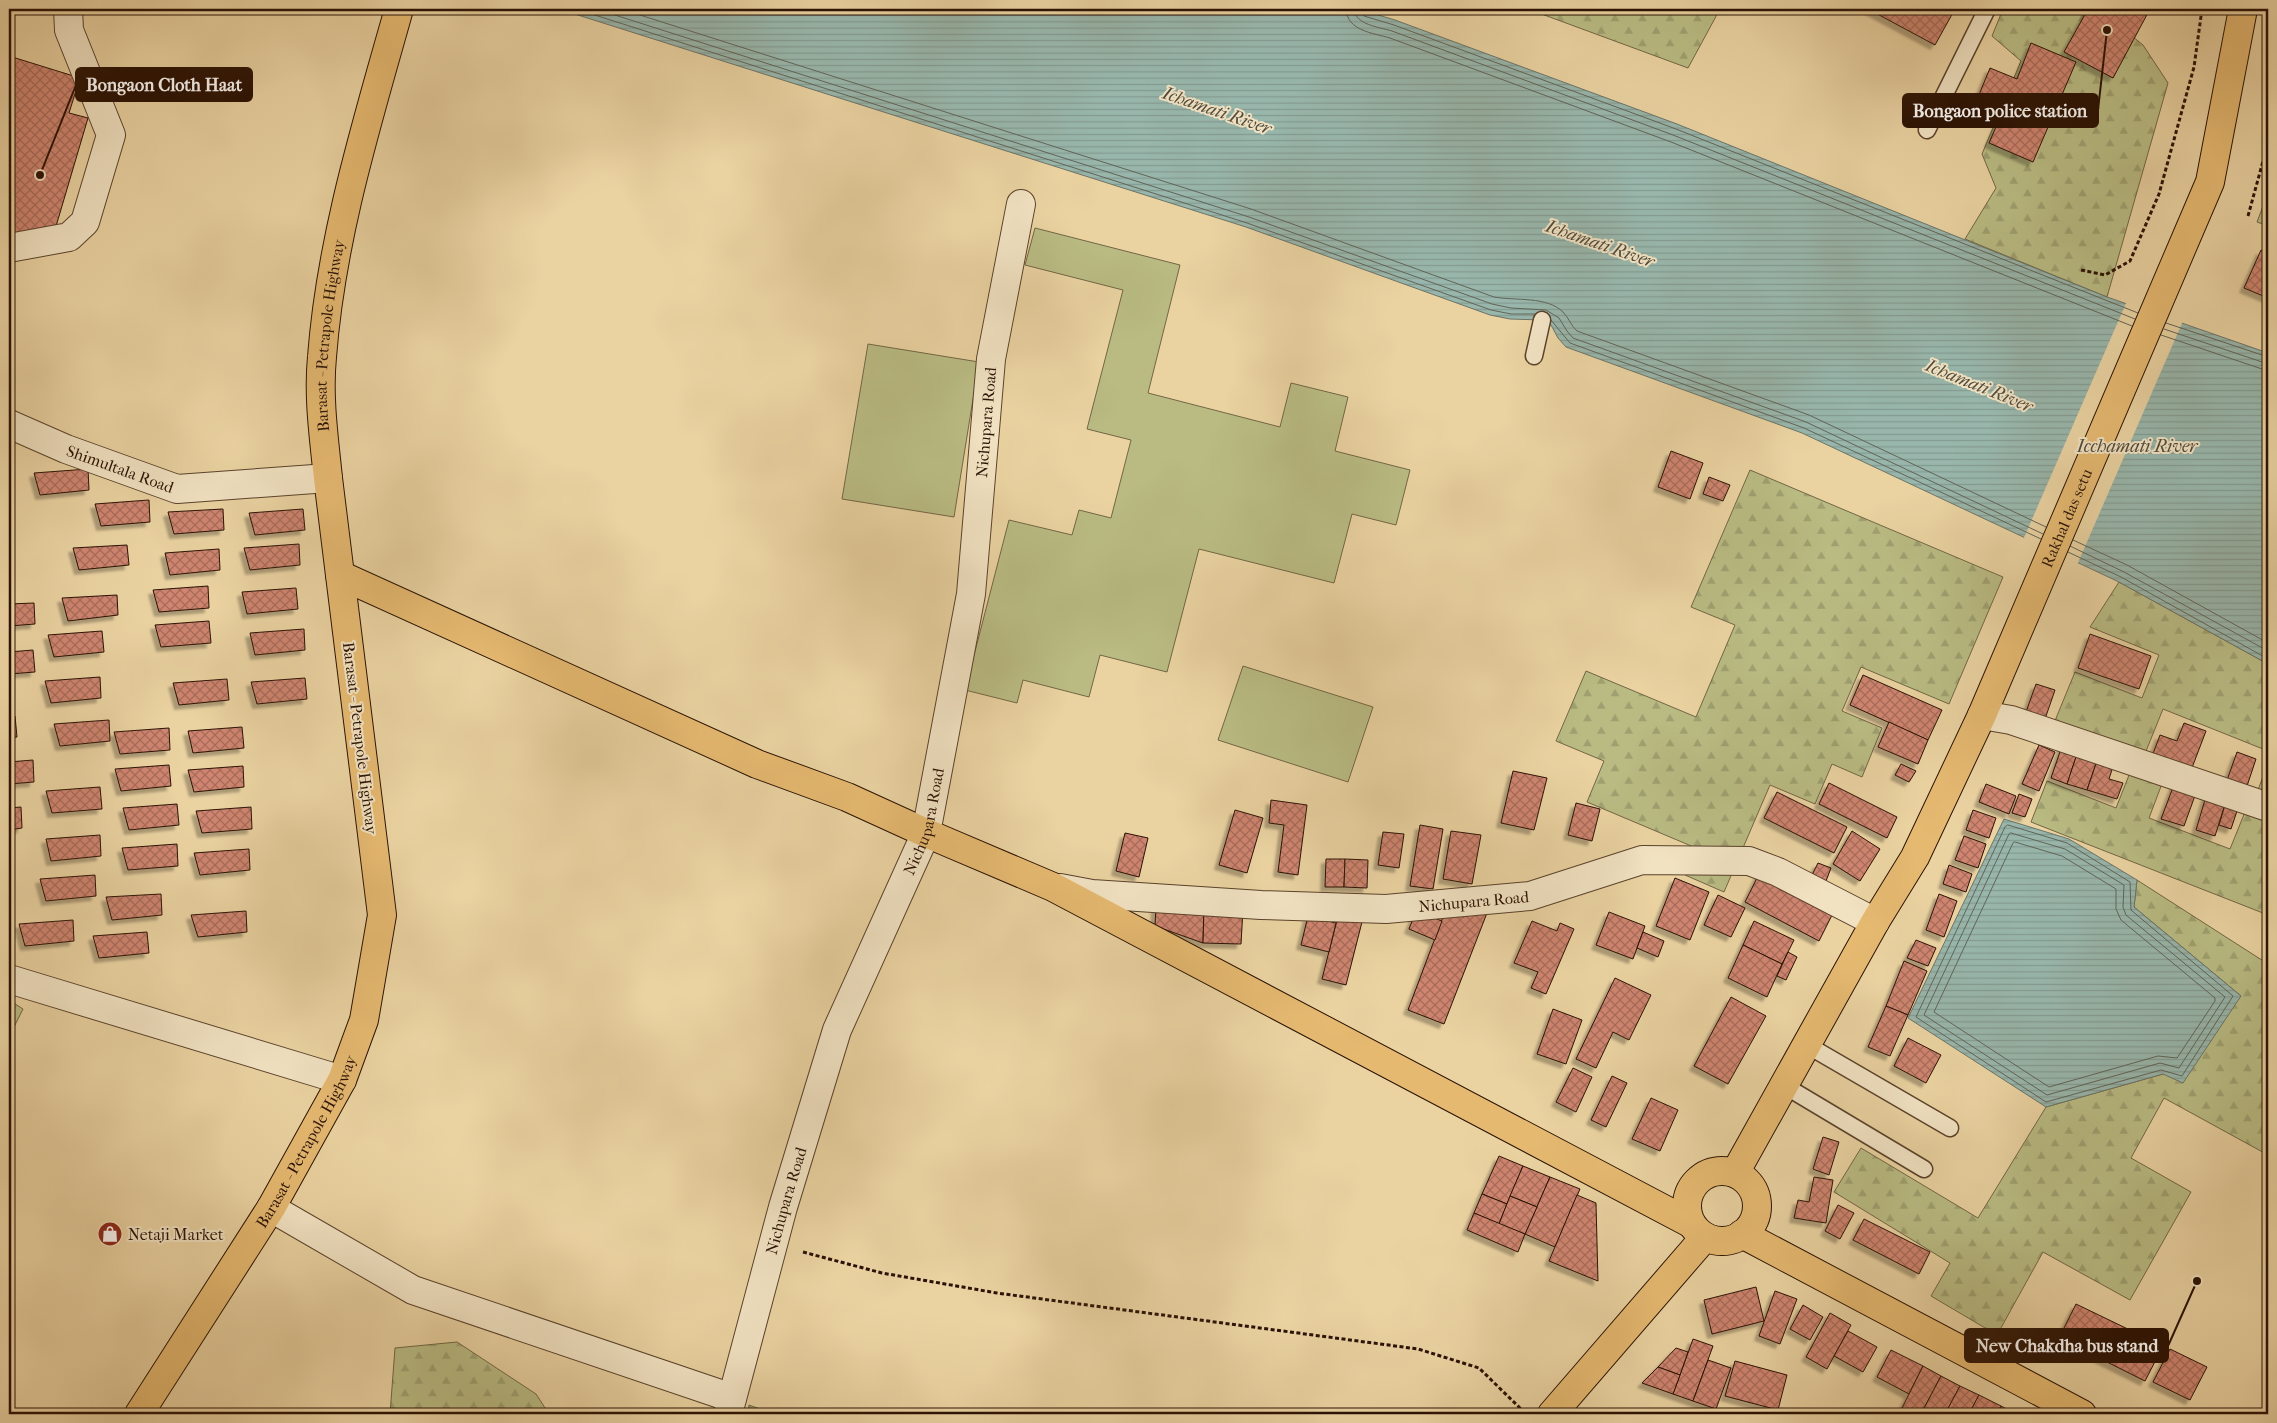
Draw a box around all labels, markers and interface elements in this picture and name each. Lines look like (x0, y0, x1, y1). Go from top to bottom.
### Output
callout: Bongaon Cloth Haat (76, 68, 252, 101)
text: Bongaon Cloth Haat (86, 75, 243, 96)
water label: Ichamati River (1159, 82, 1276, 140)
callout: Bongaon police station (1903, 94, 2098, 127)
text: Bongaon police station (1913, 101, 2088, 122)
water label: Ichamati River (1542, 215, 1659, 273)
street label: Barasat - Petrapole Highway (311, 237, 348, 433)
water label: Ichamati River (1921, 355, 2037, 418)
street label: Nichupara Road (971, 366, 1000, 478)
water label: Icchamati River (2076, 436, 2199, 457)
street label: Shimultala Road (64, 441, 177, 497)
street label: Rakhal das setu (2037, 466, 2096, 570)
street label: Barasat - Petrapole Highway (339, 641, 381, 836)
street label: Nichupara Road (899, 766, 948, 878)
street label: Nichupara Road (1418, 887, 1530, 916)
street label: Barasat - Petrapole Highway (251, 1052, 360, 1231)
street label: Nichupara Road (761, 1144, 810, 1256)
shop icon: Netaji Market (97, 1221, 123, 1247)
place label: Netaji Market (128, 1225, 224, 1244)
callout: New Chakdha bus stand (1965, 1329, 2168, 1362)
text: New Chakdha bus stand (1976, 1336, 2159, 1357)

